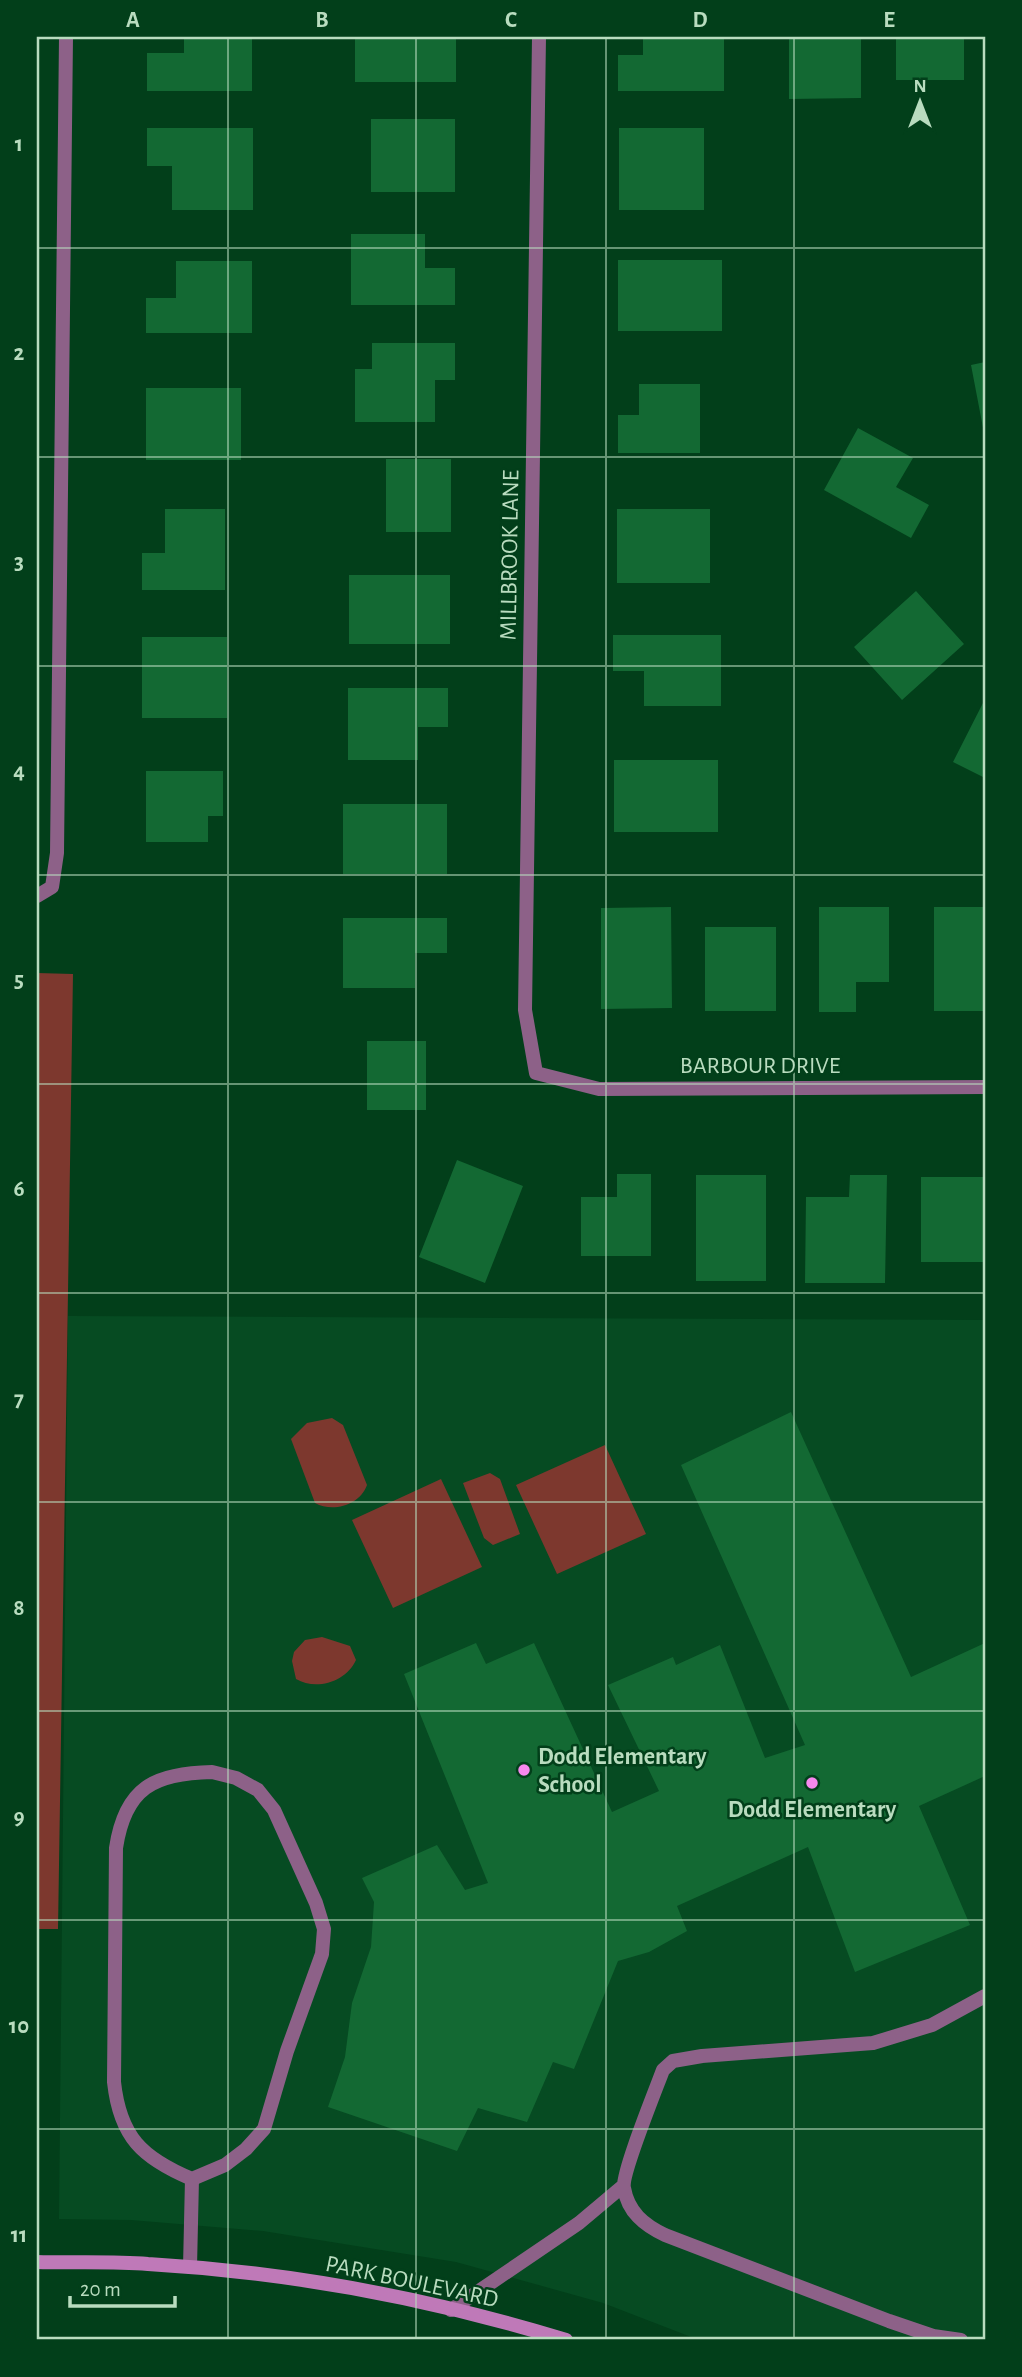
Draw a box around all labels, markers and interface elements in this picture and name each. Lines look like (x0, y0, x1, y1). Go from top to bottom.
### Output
text: A (126, 9, 140, 32)
text: B (315, 9, 329, 32)
text: C (505, 9, 517, 32)
text: D (692, 9, 708, 32)
text: E (883, 9, 895, 32)
north arrow (886, 66, 956, 136)
text: N (913, 77, 927, 96)
text: 1 (15, 133, 23, 156)
text: 2 (14, 342, 25, 365)
street label: MILLBROOK LANE (497, 469, 523, 641)
text: 3 (14, 551, 24, 574)
text: 4 (13, 760, 25, 783)
text: 5 (14, 969, 24, 992)
street label: BARBOUR DRIVE (680, 1054, 841, 1078)
text: 6 (13, 1178, 25, 1201)
text: 7 (14, 1388, 24, 1411)
text: 8 (13, 1597, 25, 1620)
place label: Dodd Elementary School (538, 1745, 707, 1797)
marker: Dodd Elementary School (516, 1762, 532, 1778)
marker: Dodd Elementary (804, 1775, 820, 1791)
place label: Dodd Elementary (728, 1798, 897, 1822)
text: 9 (13, 1806, 25, 1829)
text: 10 (9, 2015, 29, 2038)
text: 11 (11, 2224, 27, 2247)
street label: PARK BOULEVARD (323, 2252, 500, 2312)
scale bar (70, 2265, 175, 2309)
text: 20 m (80, 2279, 121, 2300)

